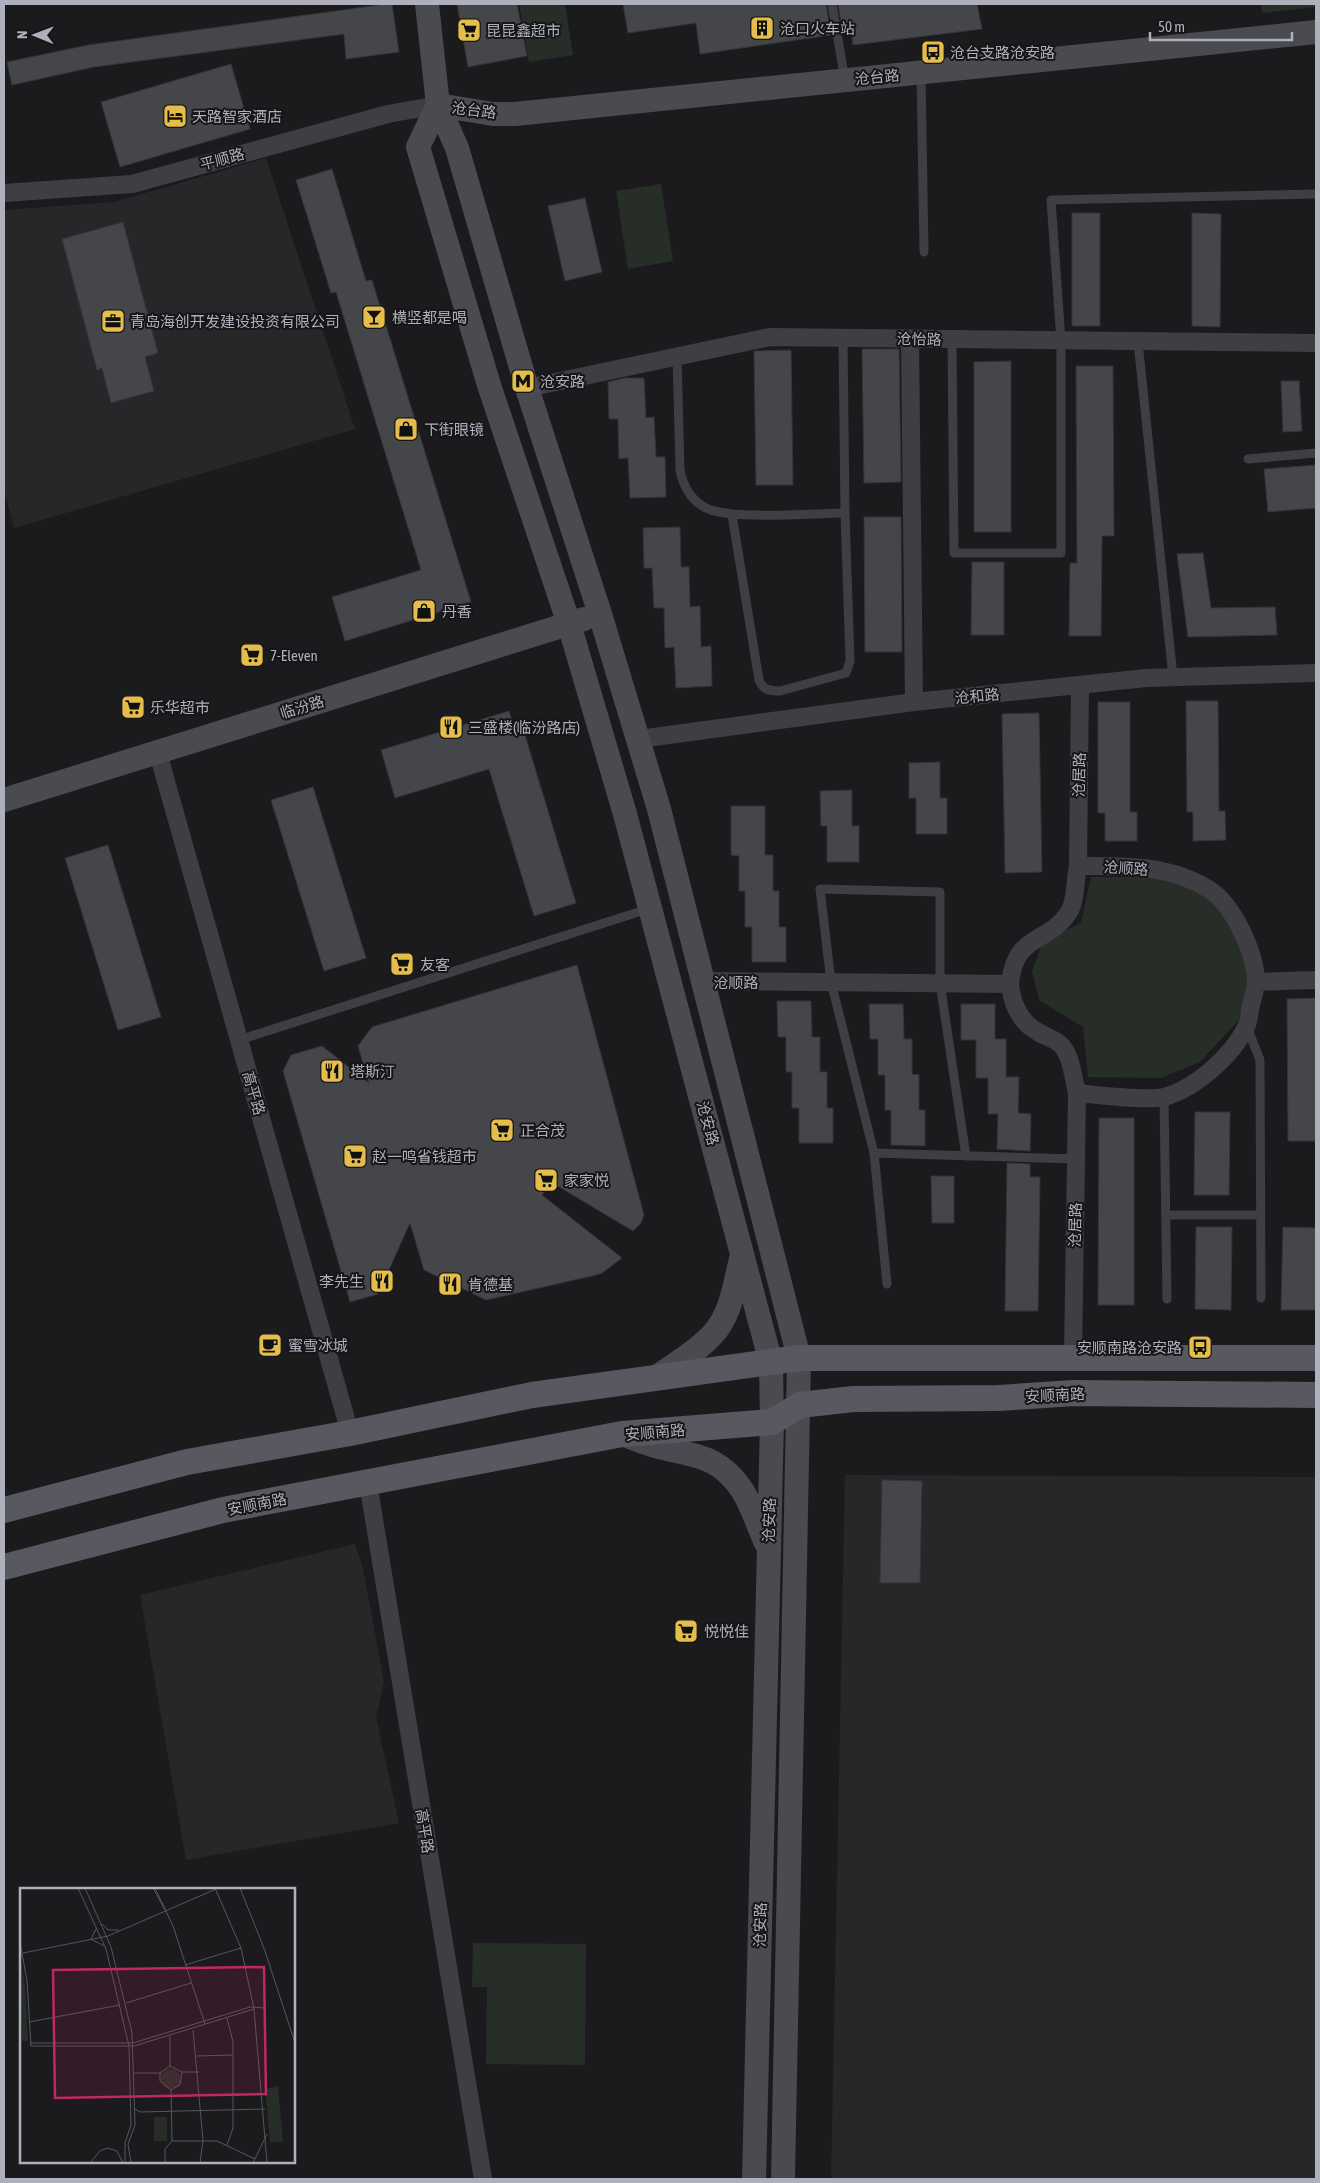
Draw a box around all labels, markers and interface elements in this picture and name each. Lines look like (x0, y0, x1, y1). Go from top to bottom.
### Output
north arrow (10, 10, 60, 60)
scale bar (1150, 10, 1292, 42)
building icon: 沧口火车站 (749, 15, 775, 41)
supermarket icon: 昆昆鑫超市 (456, 17, 482, 43)
text: 50 m (1158, 18, 1185, 35)
place label: 沧口火车站 (780, 20, 855, 37)
place label: 昆昆鑫超市 (486, 22, 561, 39)
text: N (14, 31, 30, 39)
bus stop icon: 沧台支路沧安路 (920, 39, 946, 65)
place label: 沧台支路沧安路 (950, 44, 1055, 61)
street label: 沧台路 (854, 66, 900, 88)
street label: 沧台路 (451, 99, 497, 121)
hotel icon: 天路智家酒店 (162, 103, 188, 129)
place label: 天路智家酒店 (192, 108, 282, 125)
street label: 平顺路 (198, 145, 246, 173)
bar icon: 横竖都是喝 (361, 304, 387, 330)
office icon: 青岛海创开发建设投资有限公司 (100, 308, 126, 334)
place label: 横竖都是喝 (392, 309, 467, 326)
place label: 青岛海创开发建设投资有限公司 (130, 313, 340, 330)
street label: 沧怡路 (896, 330, 942, 348)
metro station icon: 沧安路 (510, 368, 536, 394)
place label: 沧安路 (540, 373, 585, 390)
shop icon: 下街眼镜 (393, 416, 419, 442)
place label: 下街眼镜 (424, 421, 484, 438)
shop icon: 丹香 (411, 598, 437, 624)
place label: 丹香 (442, 603, 472, 620)
supermarket icon: 7-Eleven (239, 642, 265, 668)
place label: 7-Eleven (270, 647, 318, 664)
street label: 沧和路 (954, 685, 1000, 707)
street label: 临汾路 (278, 692, 326, 722)
supermarket icon: 乐华超市 (120, 694, 146, 720)
place label: 乐华超市 (150, 699, 210, 716)
restaurant icon: 三盛楼(临汾路店) (438, 714, 464, 740)
place label: 三盛楼(临汾路店) (468, 719, 580, 736)
street label: 沧居路 (1070, 752, 1088, 798)
street label: 沧顺路 (1103, 858, 1149, 878)
supermarket icon: 友客 (389, 951, 415, 977)
place label: 友客 (420, 956, 450, 973)
street label: 沧顺路 (713, 974, 759, 991)
restaurant icon: 塔斯汀 (319, 1058, 345, 1084)
place label: 塔斯汀 (350, 1063, 395, 1080)
street label: 高平路 (240, 1069, 268, 1117)
street label: 沧安路 (694, 1099, 722, 1147)
supermarket icon: 正合茂 (489, 1117, 515, 1143)
place label: 正合茂 (520, 1122, 565, 1139)
supermarket icon: 赵一鸣省钱超市 (342, 1143, 368, 1169)
place label: 赵一鸣省钱超市 (372, 1148, 477, 1165)
supermarket icon: 家家悦 (533, 1167, 559, 1193)
place label: 家家悦 (564, 1172, 609, 1189)
street label: 沧居路 (1066, 1202, 1084, 1248)
restaurant icon: 李先生 (369, 1268, 395, 1294)
restaurant icon: 肯德基 (437, 1271, 463, 1297)
place label: 李先生 (319, 1273, 364, 1290)
place label: 肯德基 (468, 1276, 513, 1293)
cafe icon: 蜜雪冰城 (257, 1332, 283, 1358)
bus stop icon: 安顺南路沧安路 (1187, 1334, 1213, 1360)
place label: 蜜雪冰城 (288, 1337, 348, 1354)
place label: 安顺南路沧安路 (1077, 1339, 1182, 1356)
street label: 安顺南路 (1025, 1385, 1085, 1405)
street label: 安顺南路 (624, 1421, 686, 1443)
street label: 安顺南路 (226, 1490, 288, 1518)
street label: 沧安路 (760, 1497, 778, 1543)
supermarket icon: 悦悦佳 (673, 1618, 699, 1644)
place label: 悦悦佳 (704, 1623, 749, 1640)
street label: 高平路 (413, 1807, 437, 1855)
inset map (20, 1888, 295, 2163)
street label: 沧安路 (751, 1902, 769, 1948)

